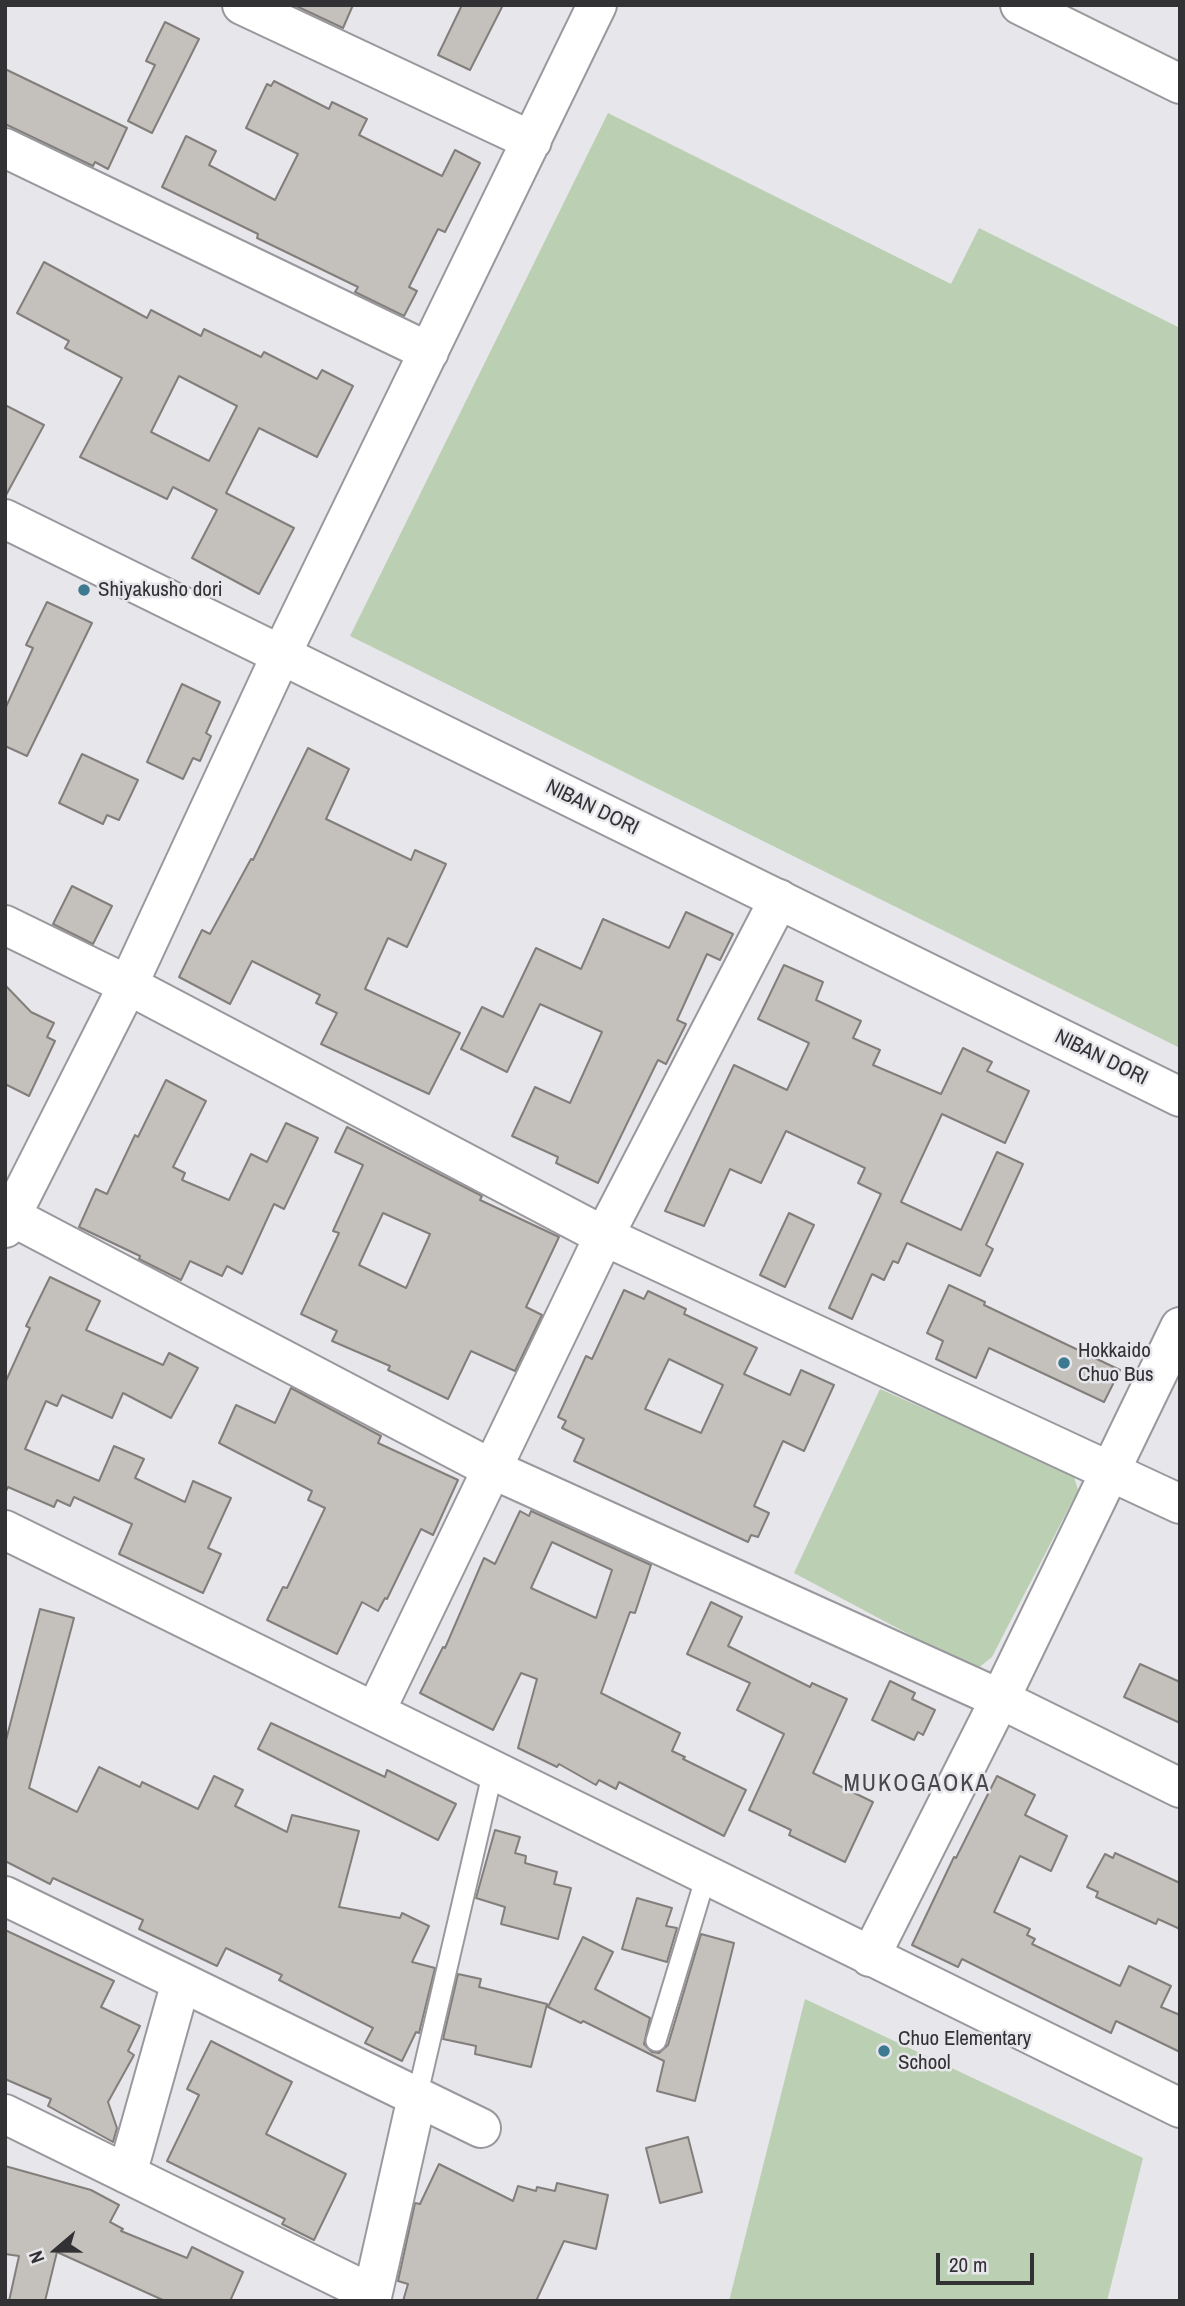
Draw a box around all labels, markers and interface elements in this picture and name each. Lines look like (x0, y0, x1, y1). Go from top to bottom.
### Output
place label: Shiyakusho dori (98, 577, 222, 603)
marker: Shiyakusho dori (76, 582, 92, 598)
street label: NIBAN DORI (541, 775, 643, 841)
street label: NIBAN DORI (1050, 1025, 1152, 1091)
place label: Hokkaido Chuo Bus (1078, 1338, 1154, 1388)
marker: Hokkaido Chuo Bus (1056, 1355, 1072, 1371)
district label: MUKOGAOKA (845, 1771, 989, 1799)
place label: Chuo Elementary School (898, 2026, 1031, 2076)
marker: Chuo Elementary School (876, 2043, 892, 2059)
north arrow (21, 2215, 91, 2285)
scale bar (940, 2240, 1038, 2284)
text: N (22, 2247, 50, 2267)
text: 20 m (949, 2250, 987, 2279)

